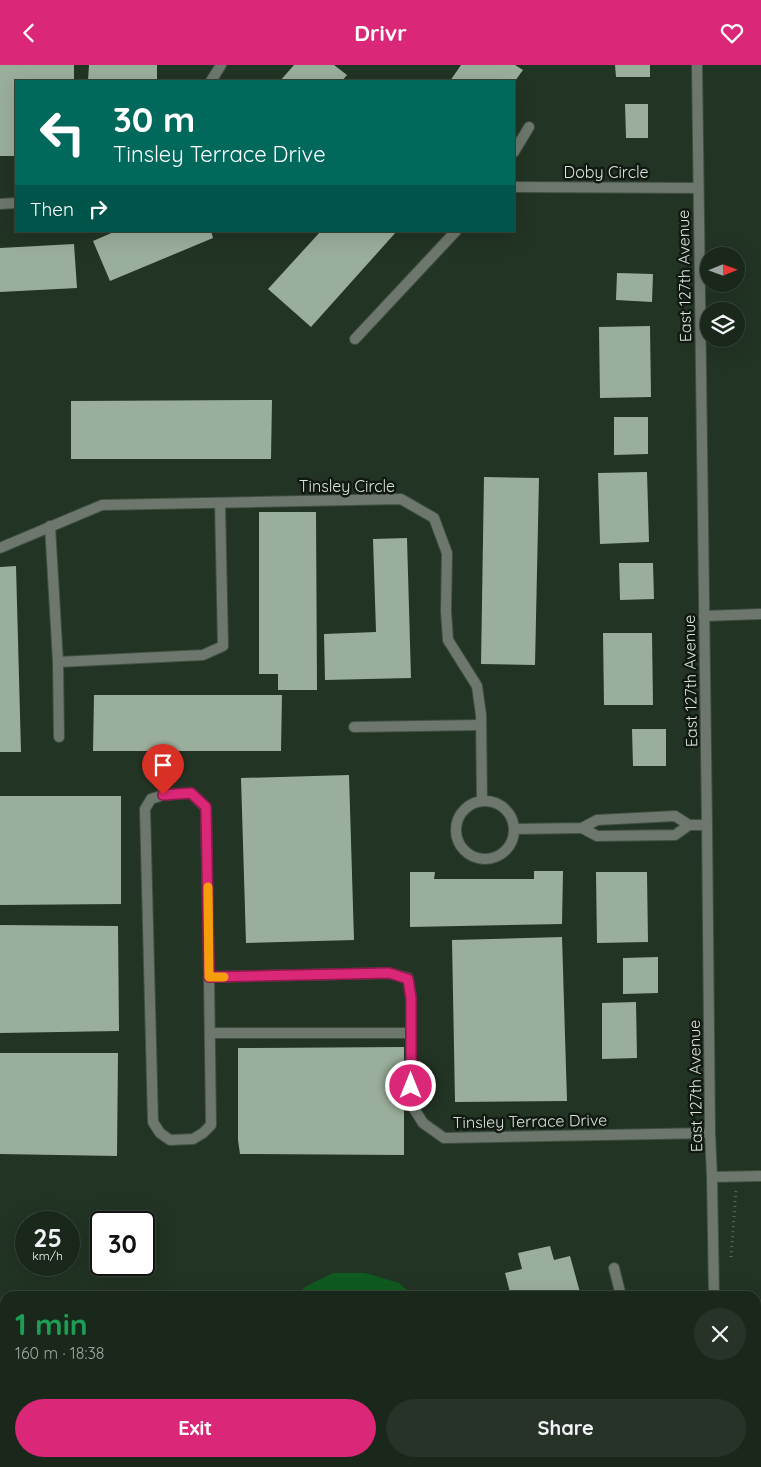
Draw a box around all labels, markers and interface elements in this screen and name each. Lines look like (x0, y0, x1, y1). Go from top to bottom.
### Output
icon: back (15, 19, 43, 47)
text: Drivr (354, 19, 407, 47)
icon: heart (718, 19, 746, 47)
text: 30 m (113, 97, 195, 141)
icon: left (30, 100, 95, 165)
text: Tinsley Terrace Drive (113, 140, 326, 168)
street label: Doby Circle (564, 162, 648, 182)
icon: right (84, 195, 112, 223)
text: Then (30, 197, 74, 221)
street label: East 127th Avenue (673, 210, 695, 342)
north arrow (700, 247, 745, 293)
map controls (700, 247, 745, 347)
button: layers (700, 302, 745, 347)
street label: Tinsley Circle (299, 476, 395, 496)
street label: East 127th Avenue (679, 615, 701, 747)
pin (142, 744, 184, 795)
icon: arrive (149, 751, 177, 779)
street label: East 127th Avenue (684, 1020, 706, 1152)
position arrow (384, 1059, 436, 1111)
street label: Tinsley Terrace Drive (453, 1110, 607, 1132)
speed limit sign: 30 (90, 1211, 155, 1276)
text: 25 (33, 1222, 62, 1253)
text: km/h (32, 1248, 63, 1263)
text: 1 min (15, 1305, 88, 1343)
button: close (694, 1308, 746, 1360)
text: 160 m · 18:38 (15, 1343, 104, 1363)
button: Exit (15, 1399, 376, 1457)
button: Share (386, 1399, 746, 1457)

